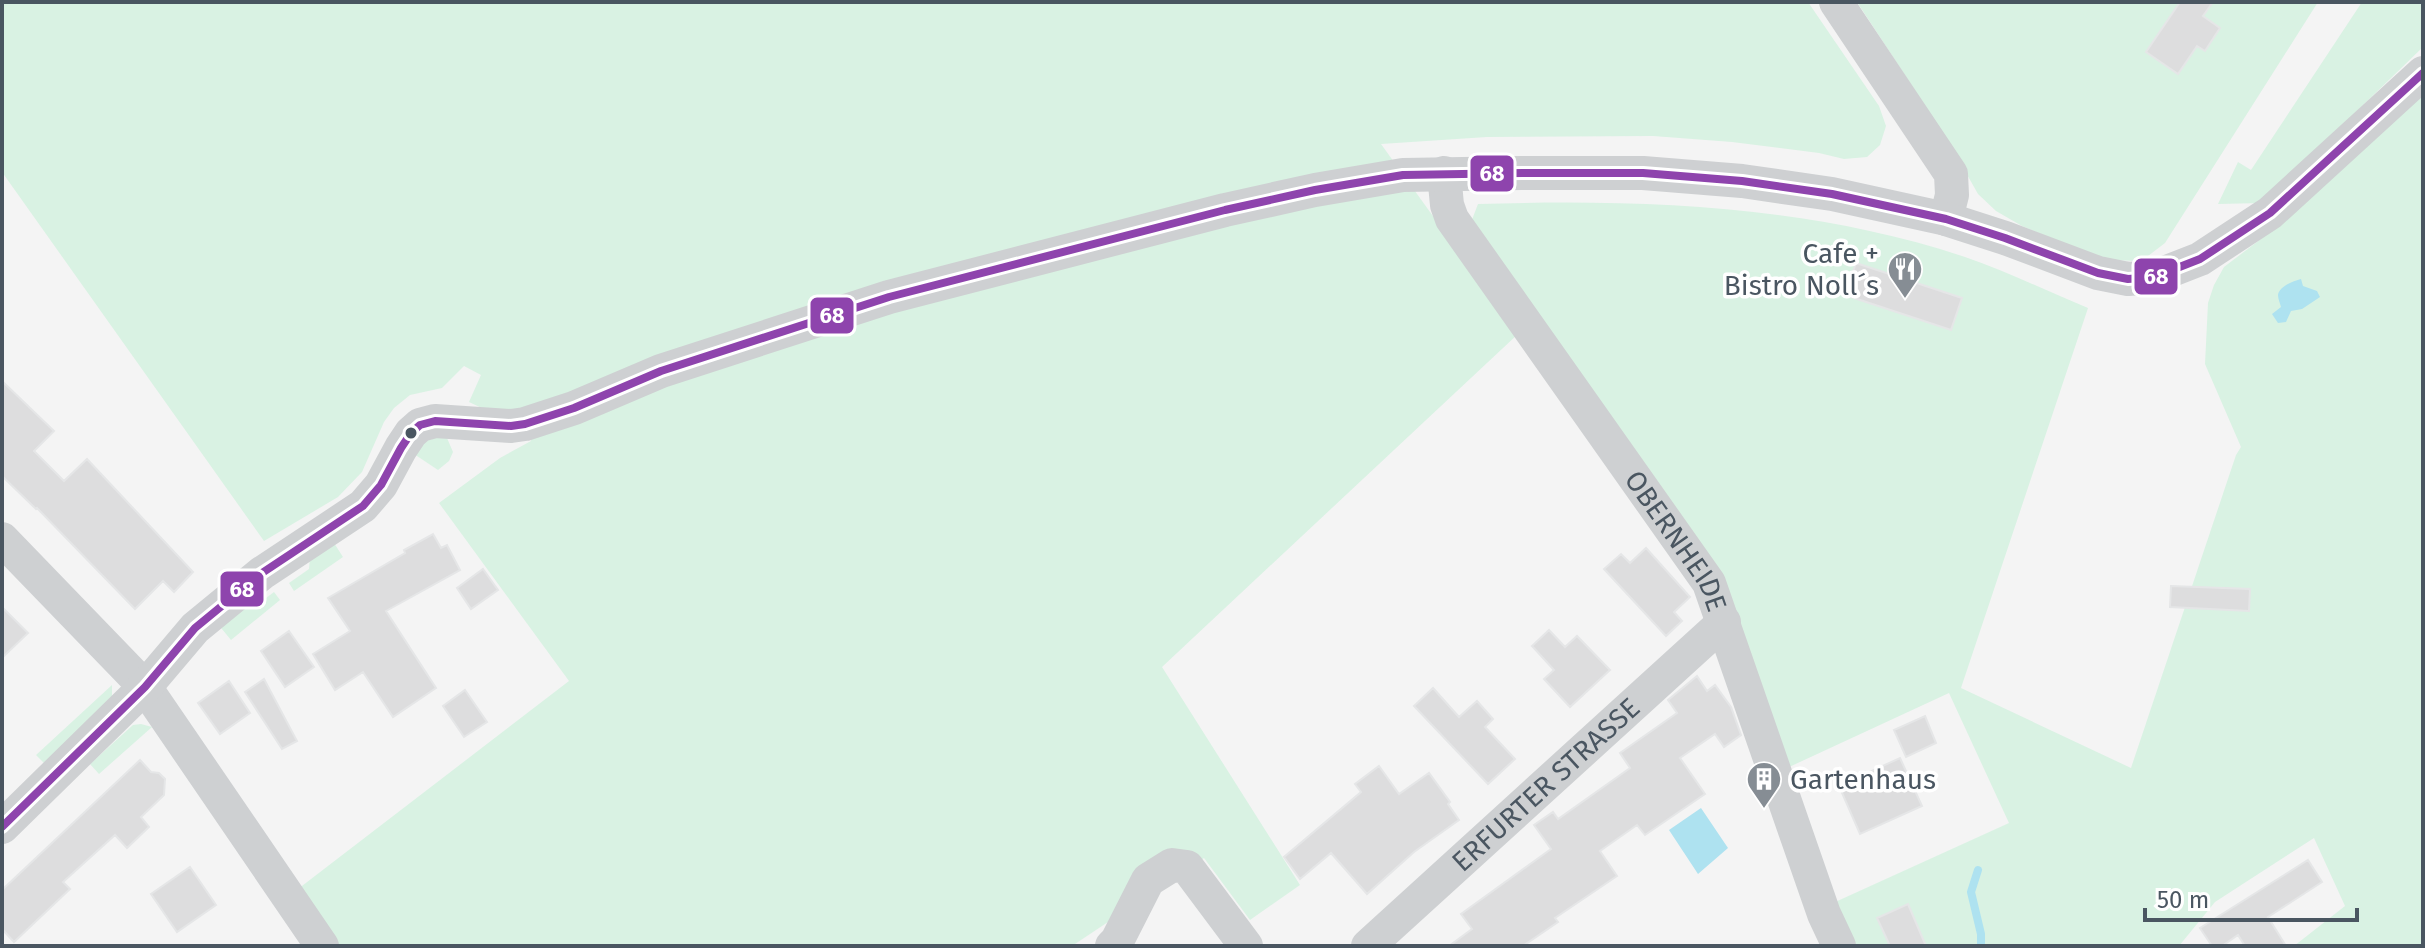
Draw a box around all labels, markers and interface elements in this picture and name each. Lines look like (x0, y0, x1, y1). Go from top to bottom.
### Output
line badge: 68 (1469, 154, 1515, 193)
text: 68 (1479, 160, 1505, 187)
place label: Cafe + Bistro Noll´s (1724, 237, 1879, 302)
restaurant icon: Cafe + Bistro Noll´s (1886, 250, 1924, 300)
line badge: 68 (2133, 257, 2179, 296)
text: 68 (2143, 263, 2169, 290)
line badge: 68 (809, 296, 855, 335)
text: 68 (819, 302, 845, 329)
unlabelled marker (403, 425, 419, 441)
street label: OBERNHEIDE (1618, 464, 1734, 616)
line badge: 68 (219, 570, 265, 608)
text: 68 (229, 576, 255, 603)
street label: ERFURTER STRASSE (1445, 691, 1646, 878)
building icon: Gartenhaus (1745, 760, 1783, 810)
place label: Gartenhaus (1790, 763, 1936, 796)
scale bar (2145, 872, 2357, 922)
text: 50 m (2157, 886, 2209, 914)

